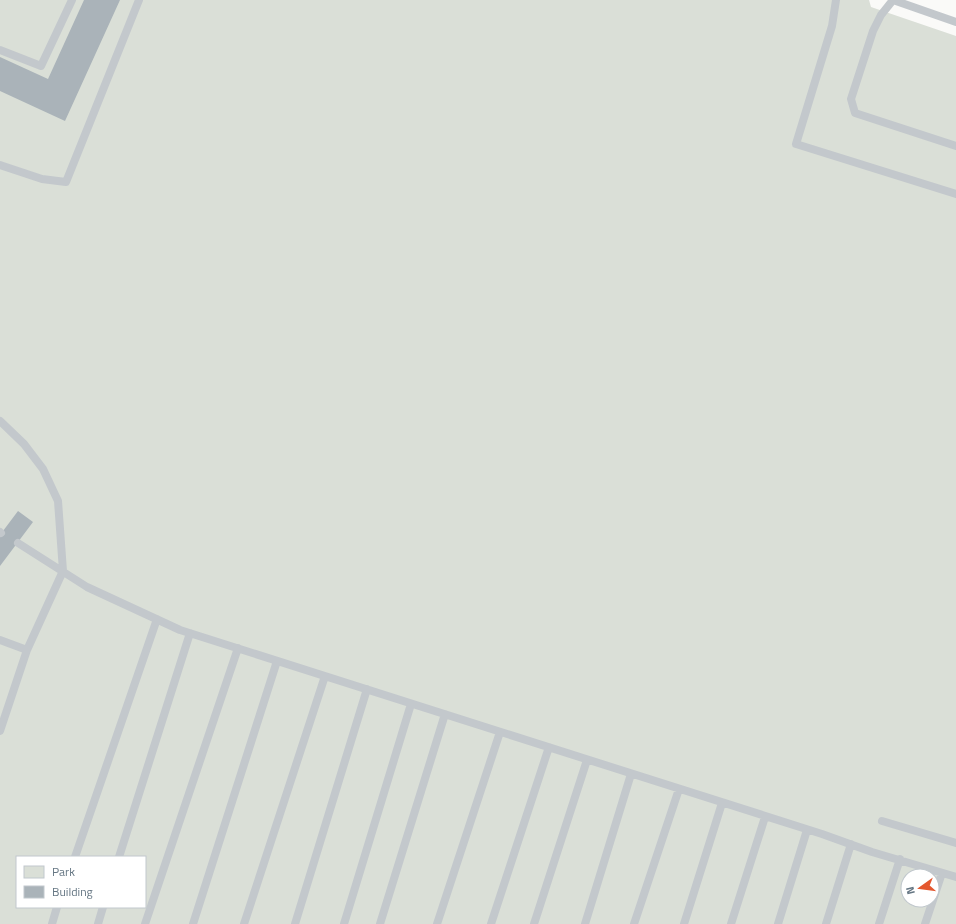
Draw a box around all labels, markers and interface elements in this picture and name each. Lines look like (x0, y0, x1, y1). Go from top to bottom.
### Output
legend (16, 856, 146, 908)
text: Park (52, 862, 75, 881)
north arrow (900, 868, 940, 908)
text: Building (52, 882, 93, 901)
text: N (902, 885, 919, 896)

